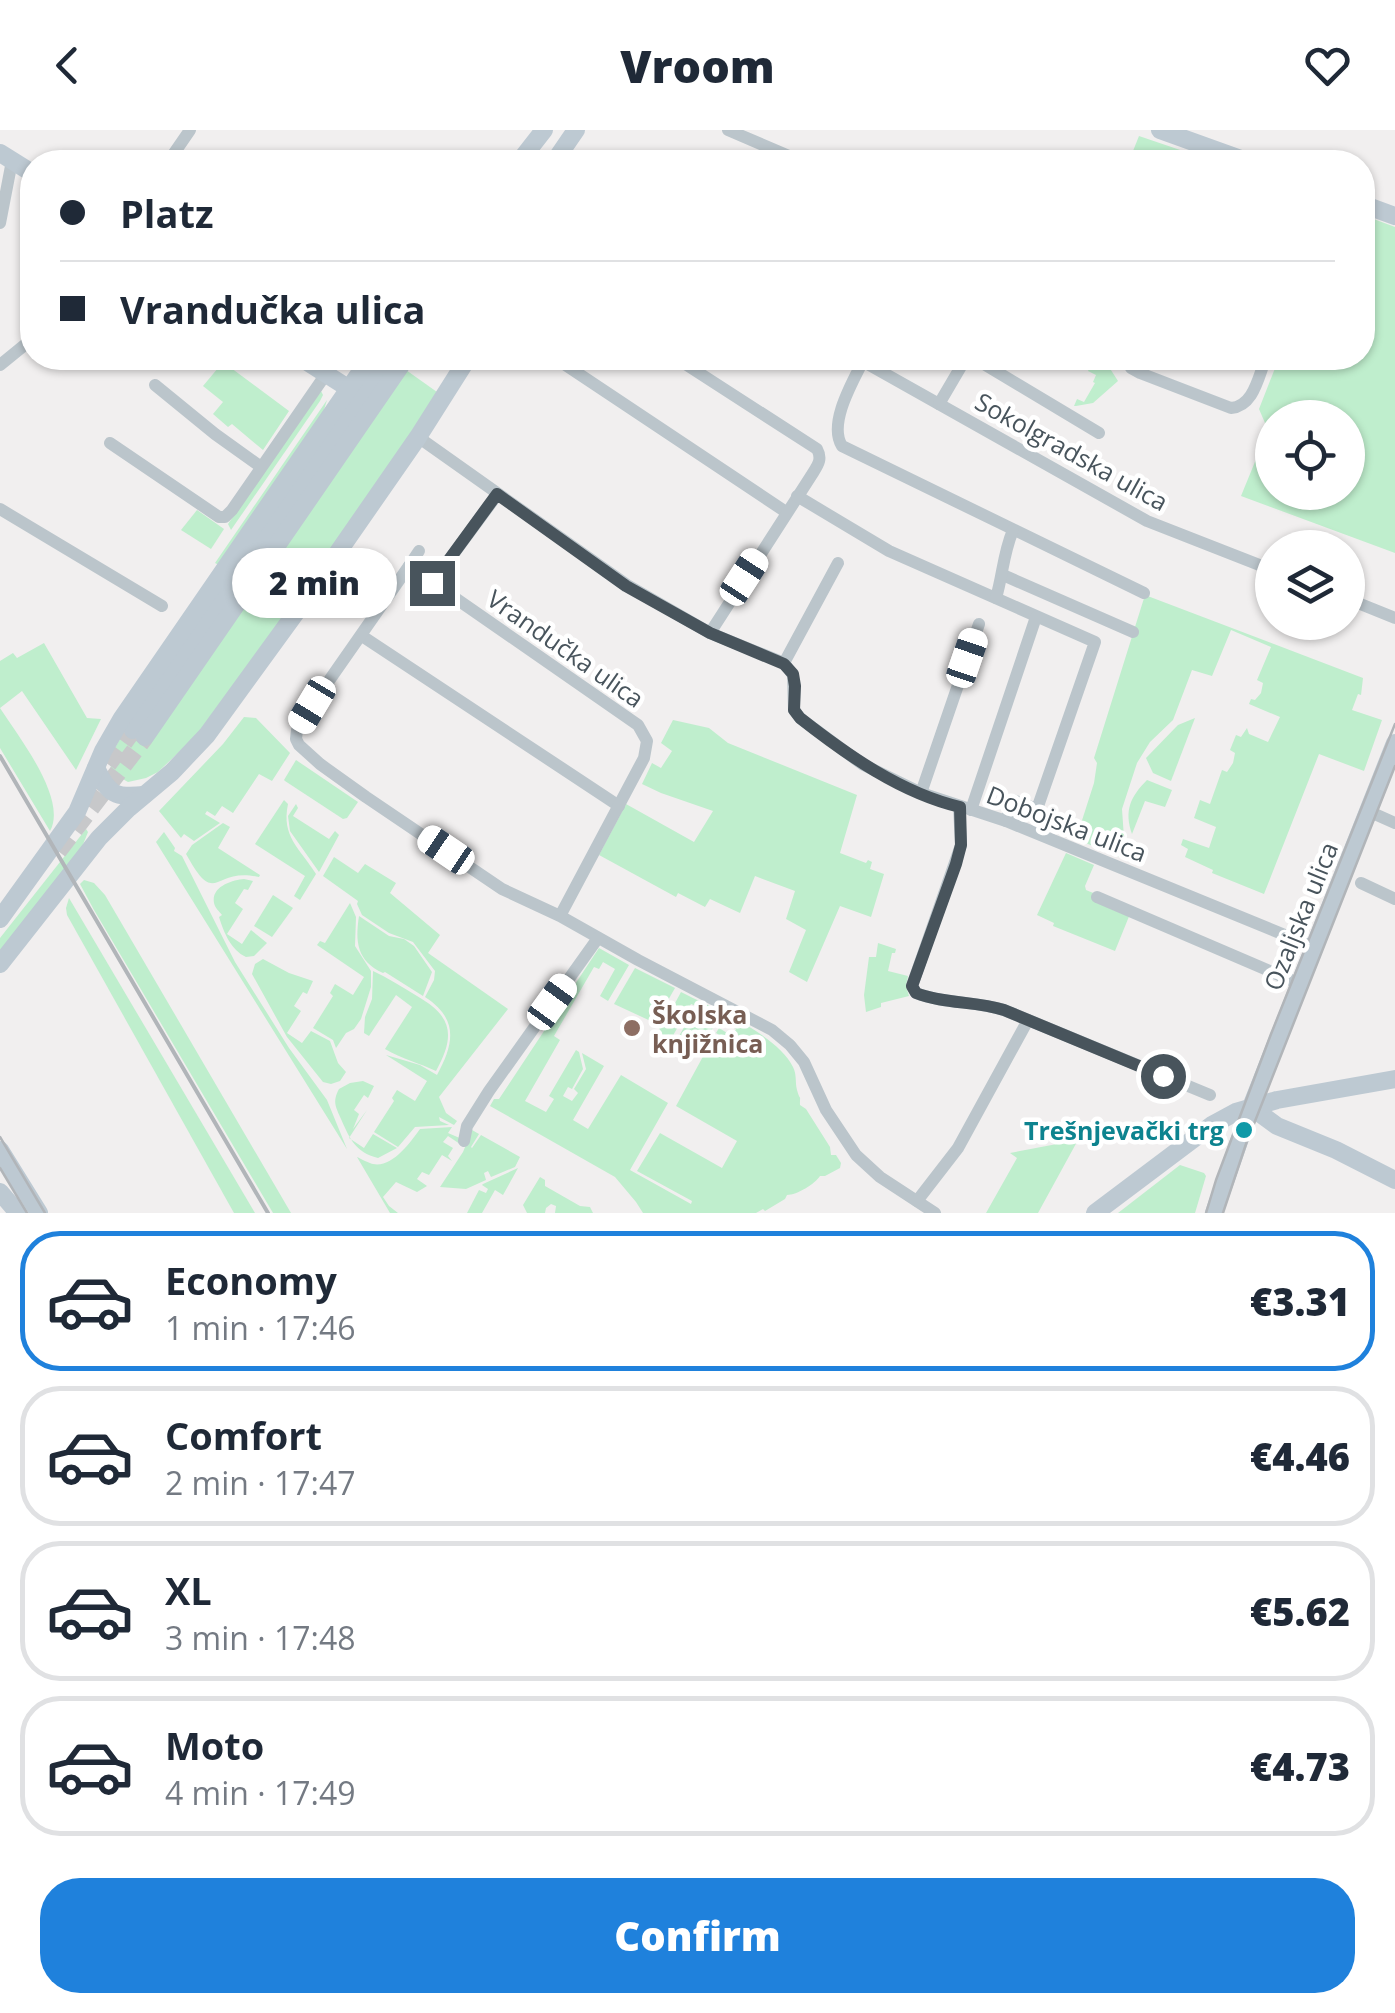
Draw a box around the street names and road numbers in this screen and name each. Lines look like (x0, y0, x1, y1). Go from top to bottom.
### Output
street label: Sokolgradska ulica (970, 384, 1174, 518)
street label: Vrandučka ulica (481, 581, 651, 715)
street label: Dobojska ulica (982, 777, 1152, 869)
street label: Ozaljska ulica (1255, 837, 1345, 995)

